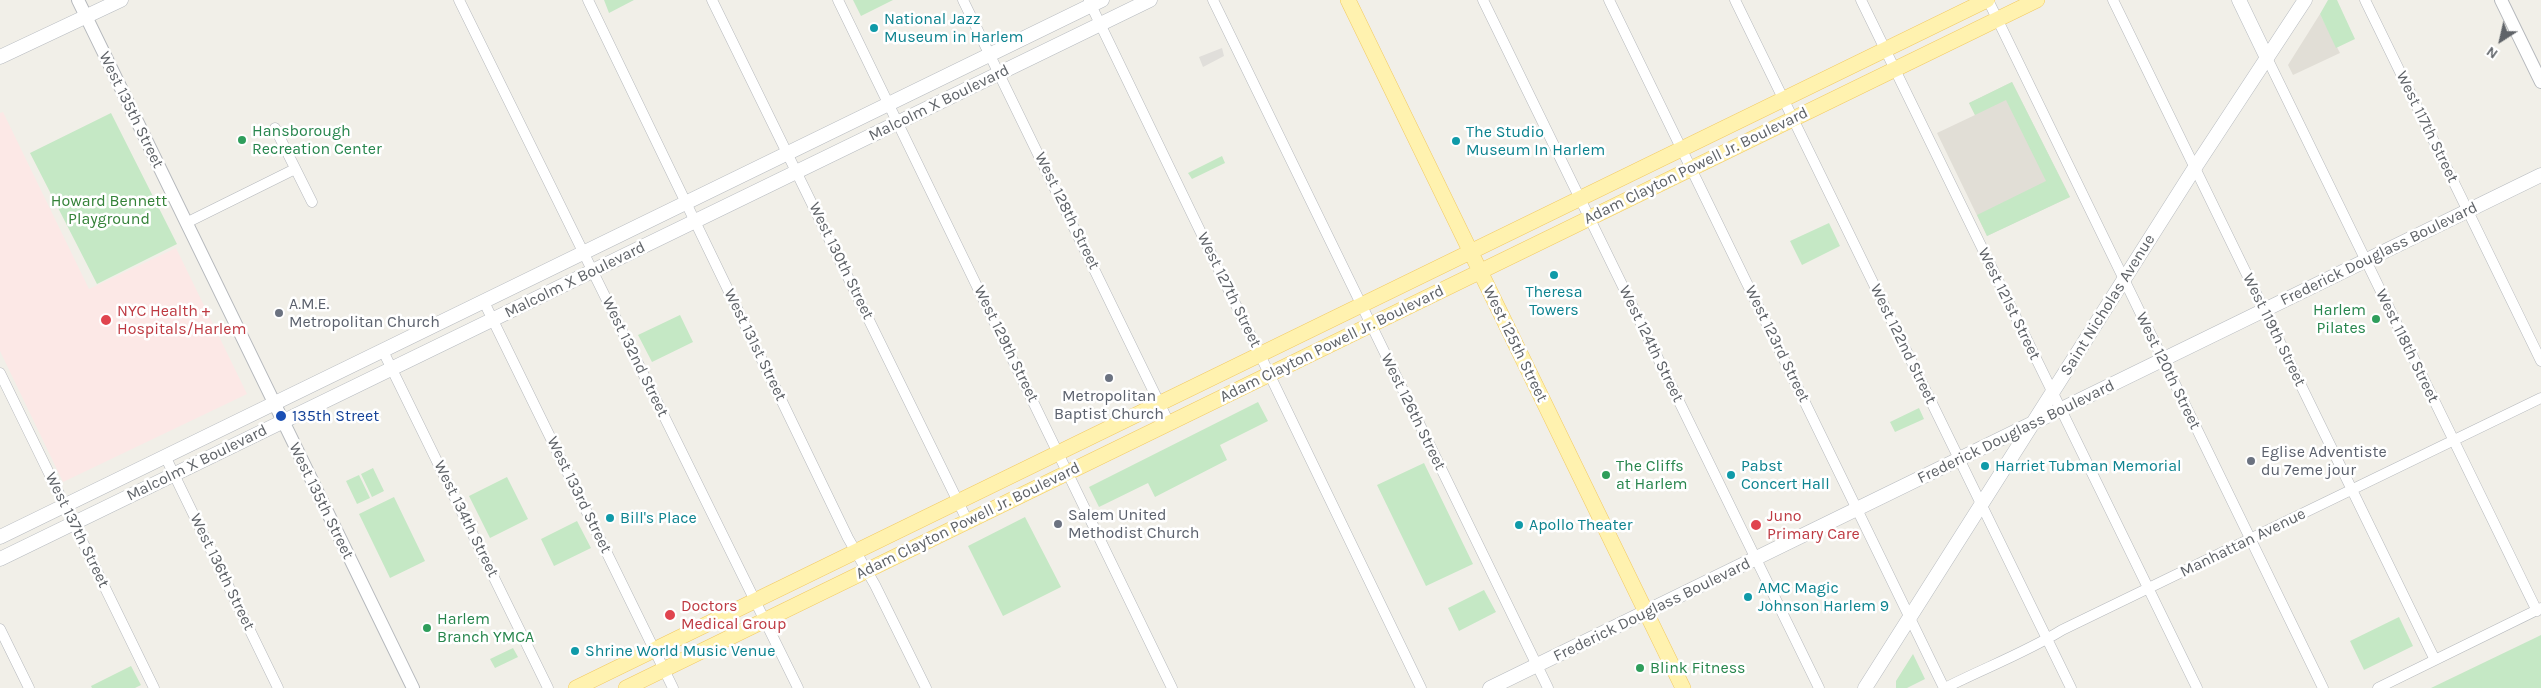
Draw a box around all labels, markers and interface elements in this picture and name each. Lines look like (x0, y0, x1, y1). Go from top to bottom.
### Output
place label: National Jazz Museum in Harlem (884, 9, 1023, 47)
north arrow (2476, 15, 2526, 65)
marker: National Jazz Museum in Harlem (868, 22, 880, 34)
text: N (2483, 43, 2501, 63)
street label: West 135th Street (94, 49, 168, 171)
street label: Malcolm X Boulevard (865, 61, 1013, 145)
street label: West 117th Street (2392, 68, 2462, 186)
street label: Adam Clayton Powell Jr. Boulevard (1581, 103, 1811, 229)
place label: Hansborough Recreation Center (252, 121, 382, 159)
place label: The Studio Museum In Harlem (1466, 122, 1605, 160)
marker: Hansborough Recreation Center (236, 134, 248, 146)
marker: The Studio Museum In Harlem (1450, 135, 1462, 147)
street label: West 128th Street (1030, 149, 1104, 273)
park label: Howard Bennett Playground (51, 191, 167, 229)
street label: Frederick Douglass Boulevard (2277, 198, 2481, 310)
street label: West 130th Street (804, 199, 878, 323)
street label: West 127th Street (1193, 229, 1265, 351)
street label: Saint Nicholas Avenue (2057, 231, 2159, 379)
street label: Malcolm X Boulevard (501, 238, 649, 322)
street label: West 121st Street (1974, 245, 2044, 363)
marker: Theresa Towers (1548, 269, 1560, 281)
street label: West 119th Street (2238, 270, 2310, 390)
street label: Adam Clayton Powell Jr. Boulevard (1217, 281, 1447, 407)
street label: West 122nd Street (1866, 281, 1940, 407)
place label: Theresa Towers (1525, 282, 1583, 320)
street label: West 129th Street (969, 283, 1043, 405)
street label: West 125th Street (1478, 283, 1552, 405)
street label: West 124th Street (1615, 283, 1687, 405)
street label: West 123rd Street (1740, 283, 1814, 405)
street label: West 131st Street (720, 286, 790, 404)
street label: West 118th Street (2371, 286, 2443, 406)
place label: A.M.E. Metropolitan Church (289, 294, 440, 332)
street label: West 132nd Street (598, 294, 672, 420)
place label: Harlem Pilates (2313, 300, 2366, 338)
place label: NYC Health + Hospitals/Harlem (117, 301, 247, 339)
marker: A.M.E. Metropolitan Church (273, 307, 285, 319)
street label: West 120th Street (2131, 309, 2205, 433)
marker: NYC Health + Hospitals/Harlem (99, 313, 113, 327)
marker: Harlem Pilates (2370, 313, 2382, 325)
street label: West 126th Street (1376, 351, 1450, 473)
marker: Metropolitan Baptist Church (1103, 372, 1115, 384)
street label: Frederick Douglass Boulevard (1914, 376, 2118, 488)
place label: Metropolitan Baptist Church (1054, 386, 1164, 424)
place label: 135th Street (292, 406, 379, 426)
marker: 135th Street (274, 409, 288, 423)
street label: Malcolm X Boulevard (123, 421, 271, 505)
street label: West 133rd Street (542, 434, 616, 556)
street label: West 135th Street (284, 440, 358, 562)
place label: Eglise Adventiste du 7eme jour (2261, 442, 2387, 480)
marker: Eglise Adventiste du 7eme jour (2245, 455, 2257, 467)
place label: The Cliffs at Harlem (1616, 456, 1688, 494)
place label: Pabst Concert Hall (1741, 456, 1830, 494)
place label: Harriet Tubman Memorial (1995, 456, 2181, 476)
street label: West 134th Street (429, 458, 503, 580)
street label: Adam Clayton Powell Jr. Boulevard (853, 458, 1083, 584)
marker: Harriet Tubman Memorial (1979, 460, 1991, 472)
street label: West 137th Street (41, 469, 113, 591)
marker: The Cliffs at Harlem (1600, 469, 1612, 481)
marker: Pabst Concert Hall (1725, 469, 1737, 481)
street label: Manhattan Avenue (2177, 504, 2309, 582)
place label: Salem United Methodist Church (1068, 505, 1200, 543)
place label: Juno Primary Care (1767, 506, 1860, 544)
place label: Bill's Place (620, 508, 697, 528)
street label: West 136th Street (185, 510, 259, 634)
marker: Bill's Place (604, 512, 616, 524)
place label: Apollo Theater (1529, 515, 1632, 535)
marker: Salem United Methodist Church (1052, 518, 1064, 530)
marker: Juno Primary Care (1749, 518, 1763, 532)
marker: Apollo Theater (1513, 519, 1525, 531)
street label: Frederick Douglass Boulevard (1550, 554, 1754, 666)
place label: AMC Magic Johnson Harlem 9 (1758, 578, 1889, 616)
marker: AMC Magic Johnson Harlem 9 (1742, 591, 1754, 603)
place label: Doctors Medical Group (681, 596, 786, 634)
marker: Doctors Medical Group (663, 608, 677, 622)
place label: Harlem Branch YMCA (437, 609, 534, 647)
marker: Harlem Branch YMCA (421, 622, 433, 634)
place label: Shrine World Music Venue (585, 641, 775, 661)
marker: Shrine World Music Venue (569, 645, 581, 657)
place label: Blink Fitness (1650, 658, 1746, 678)
marker: Blink Fitness (1634, 662, 1646, 674)

